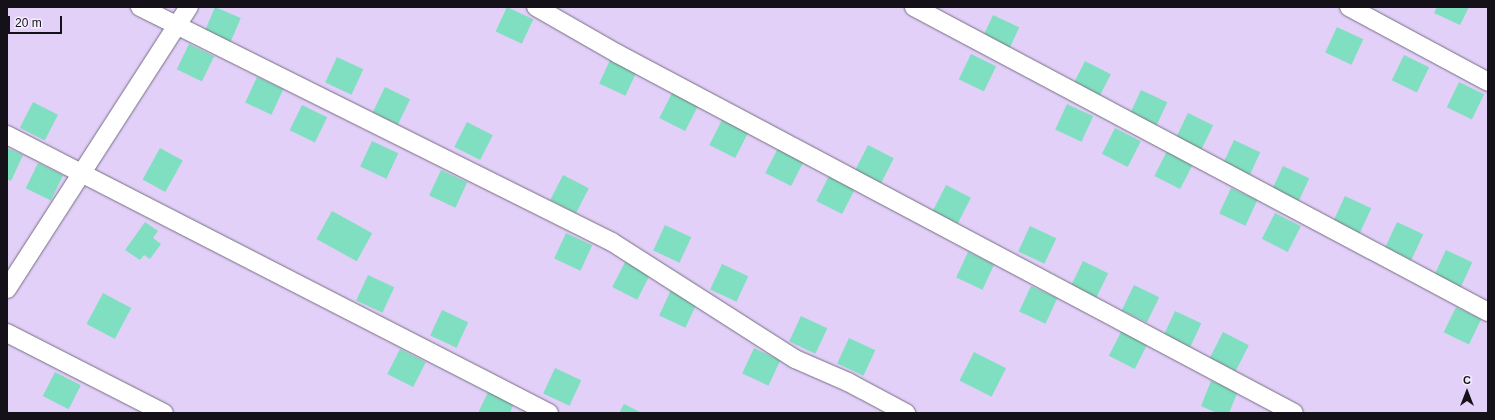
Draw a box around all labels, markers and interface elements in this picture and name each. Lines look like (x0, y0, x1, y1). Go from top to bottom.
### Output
scale bar (10, 8, 64, 34)
text: 20 m (15, 16, 42, 30)
north arrow (1447, 372, 1487, 412)
text: С (1463, 374, 1471, 386)

